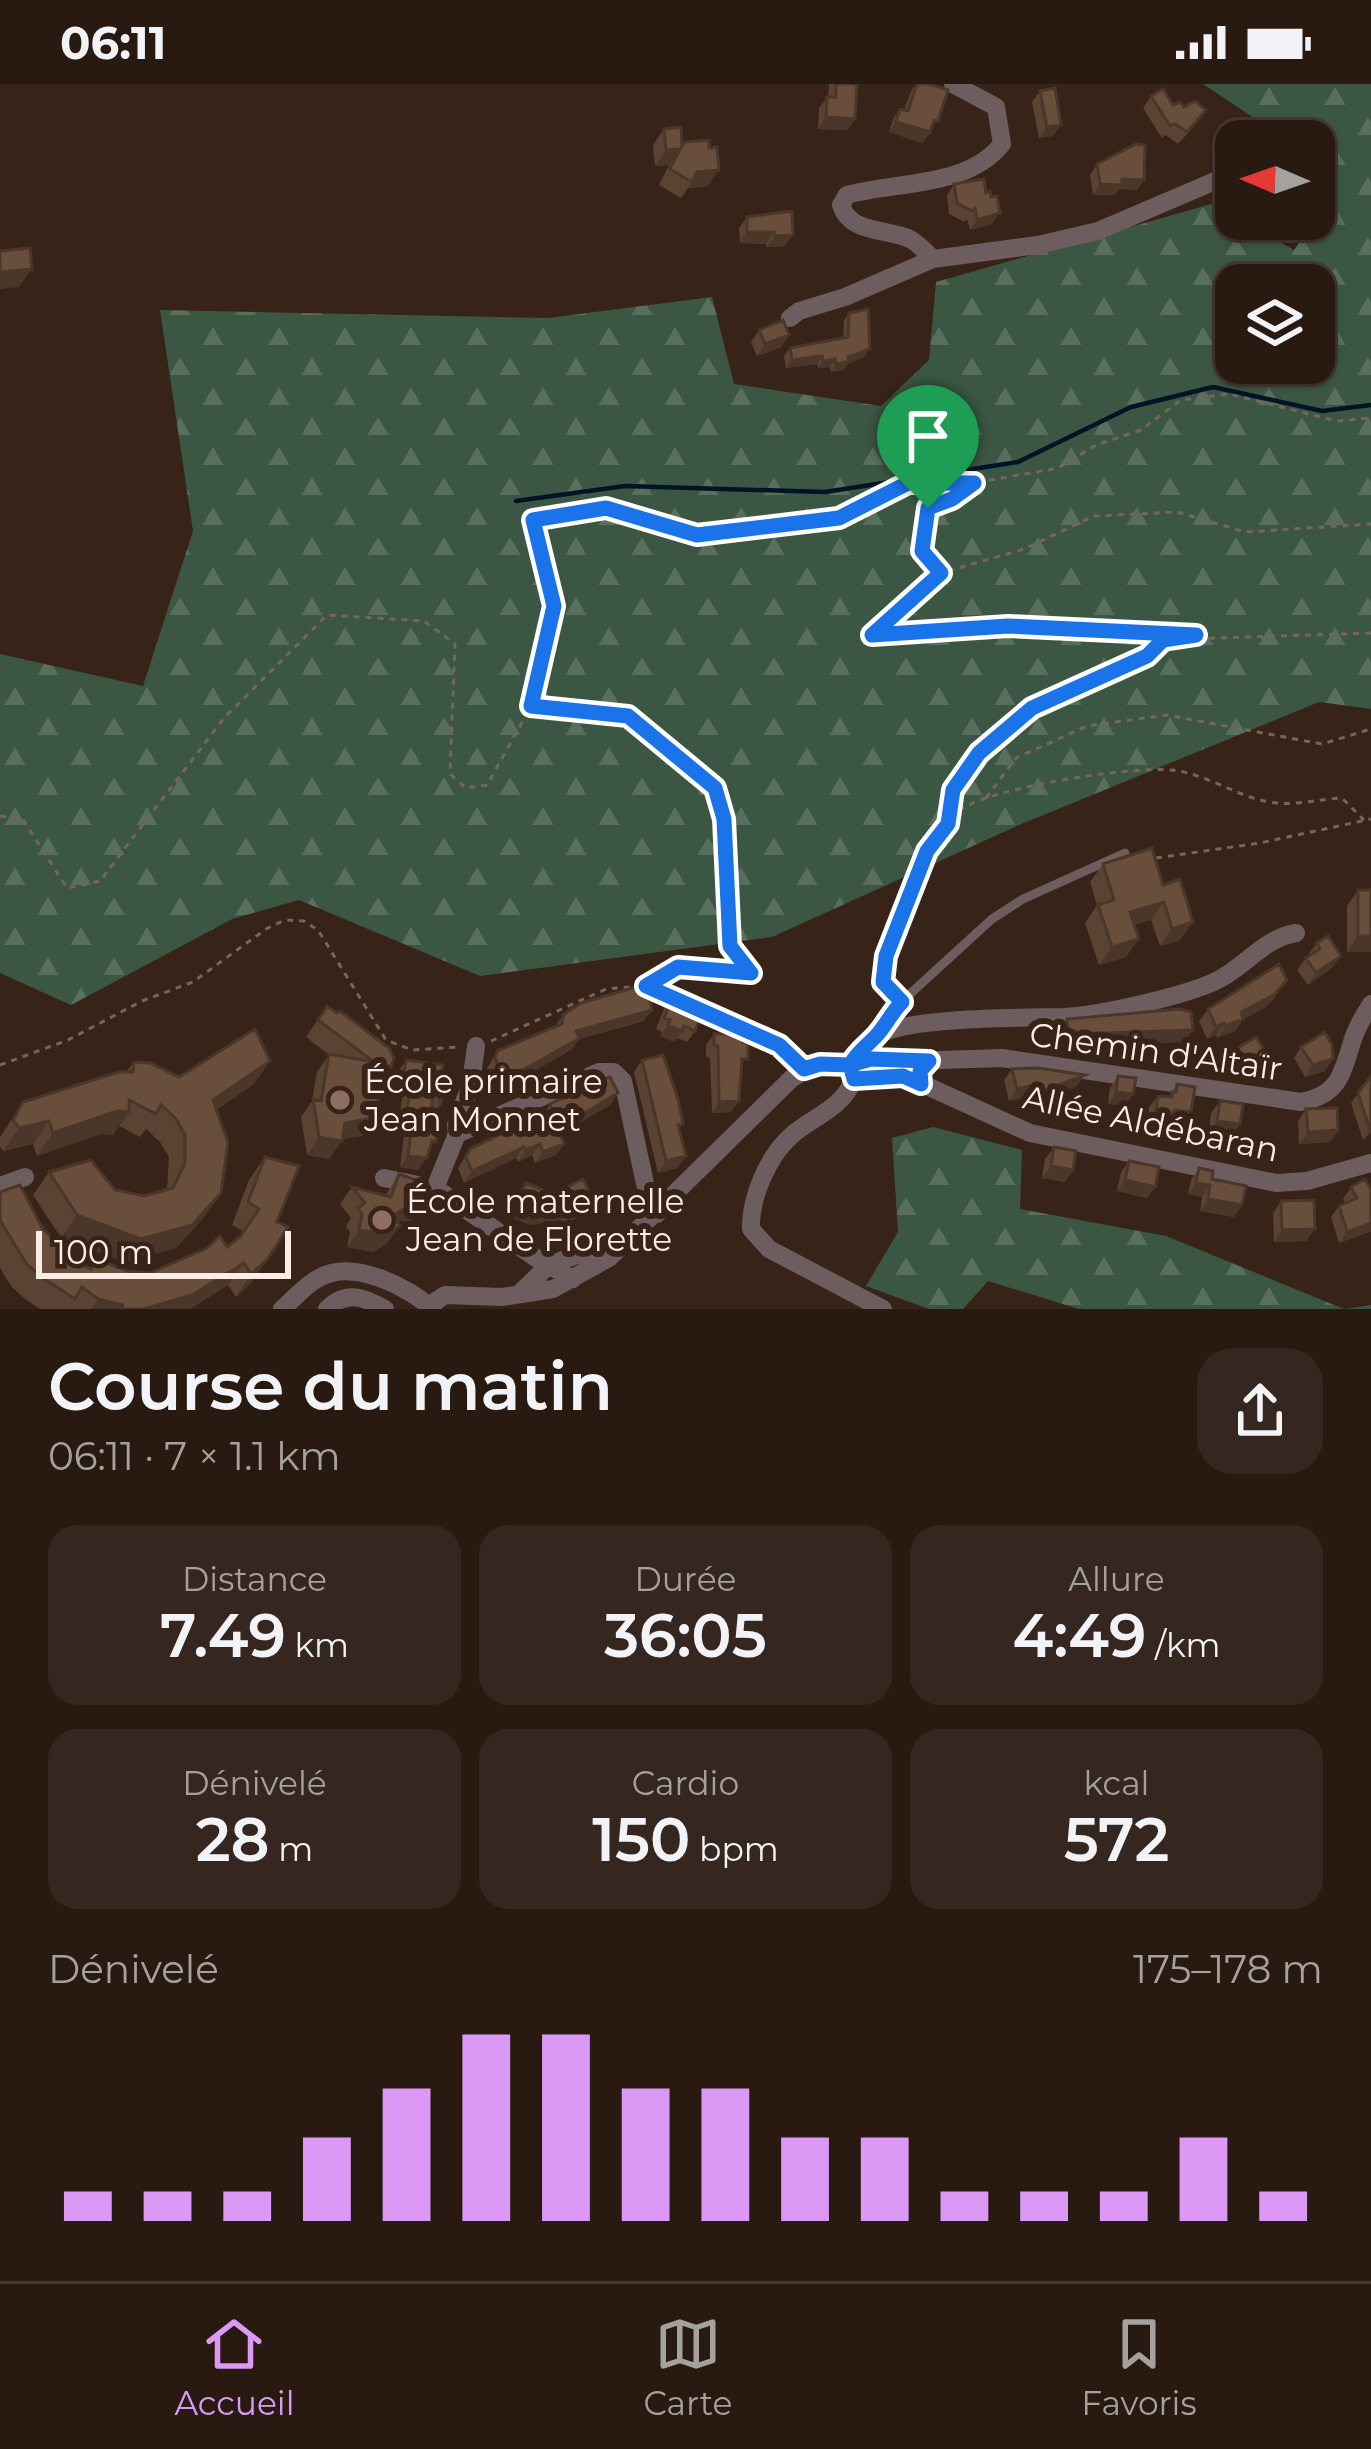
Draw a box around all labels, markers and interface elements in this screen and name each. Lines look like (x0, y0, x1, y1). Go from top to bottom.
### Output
text: 06:11 (60, 15, 166, 70)
north arrow (1215, 120, 1335, 240)
map controls (1215, 120, 1335, 384)
button: layers (1215, 264, 1335, 384)
pin (877, 385, 979, 508)
icon: arrive (895, 403, 961, 469)
street label: Chemin d'Altaïr (1027, 1013, 1285, 1089)
place label: École primaire Jean Monnet (363, 1061, 603, 1139)
street label: Allée Aldébaran (1020, 1076, 1282, 1170)
marker: École primaire Jean Monnet (327, 1087, 353, 1113)
place label: École maternelle Jean de Florette (405, 1181, 684, 1259)
marker: École maternelle Jean de Florette (369, 1207, 395, 1233)
scale bar (36, 1225, 291, 1278)
text: 100 m (54, 1232, 153, 1272)
text: Course du matin (48, 1346, 613, 1427)
button: share (1197, 1348, 1323, 1474)
text: 06:11 · 7 × 1.1 km (48, 1432, 341, 1480)
text: Distance (182, 1559, 327, 1599)
text: Durée (634, 1559, 737, 1599)
text: Allure (1068, 1559, 1165, 1599)
text: 7.49 (160, 1599, 286, 1672)
text: 36:05 (604, 1599, 767, 1672)
text: 4:49 (1012, 1599, 1146, 1672)
text: km (286, 1625, 349, 1665)
text: /km (1146, 1625, 1221, 1665)
text: Dénivelé (182, 1763, 327, 1803)
text: Cardio (632, 1763, 739, 1803)
text: kcal (1084, 1763, 1149, 1803)
text: 28 (196, 1803, 270, 1876)
text: 150 (592, 1803, 690, 1876)
text: 572 (1064, 1803, 1169, 1876)
text: m (270, 1829, 313, 1869)
text: bpm (690, 1829, 779, 1869)
text: Dénivelé (48, 1945, 219, 1993)
text: 175–178 m (1133, 1945, 1323, 1993)
tab: Accueil (174, 2311, 295, 2423)
tab: Carte (643, 2311, 732, 2423)
tab: Favoris (1081, 2311, 1197, 2423)

